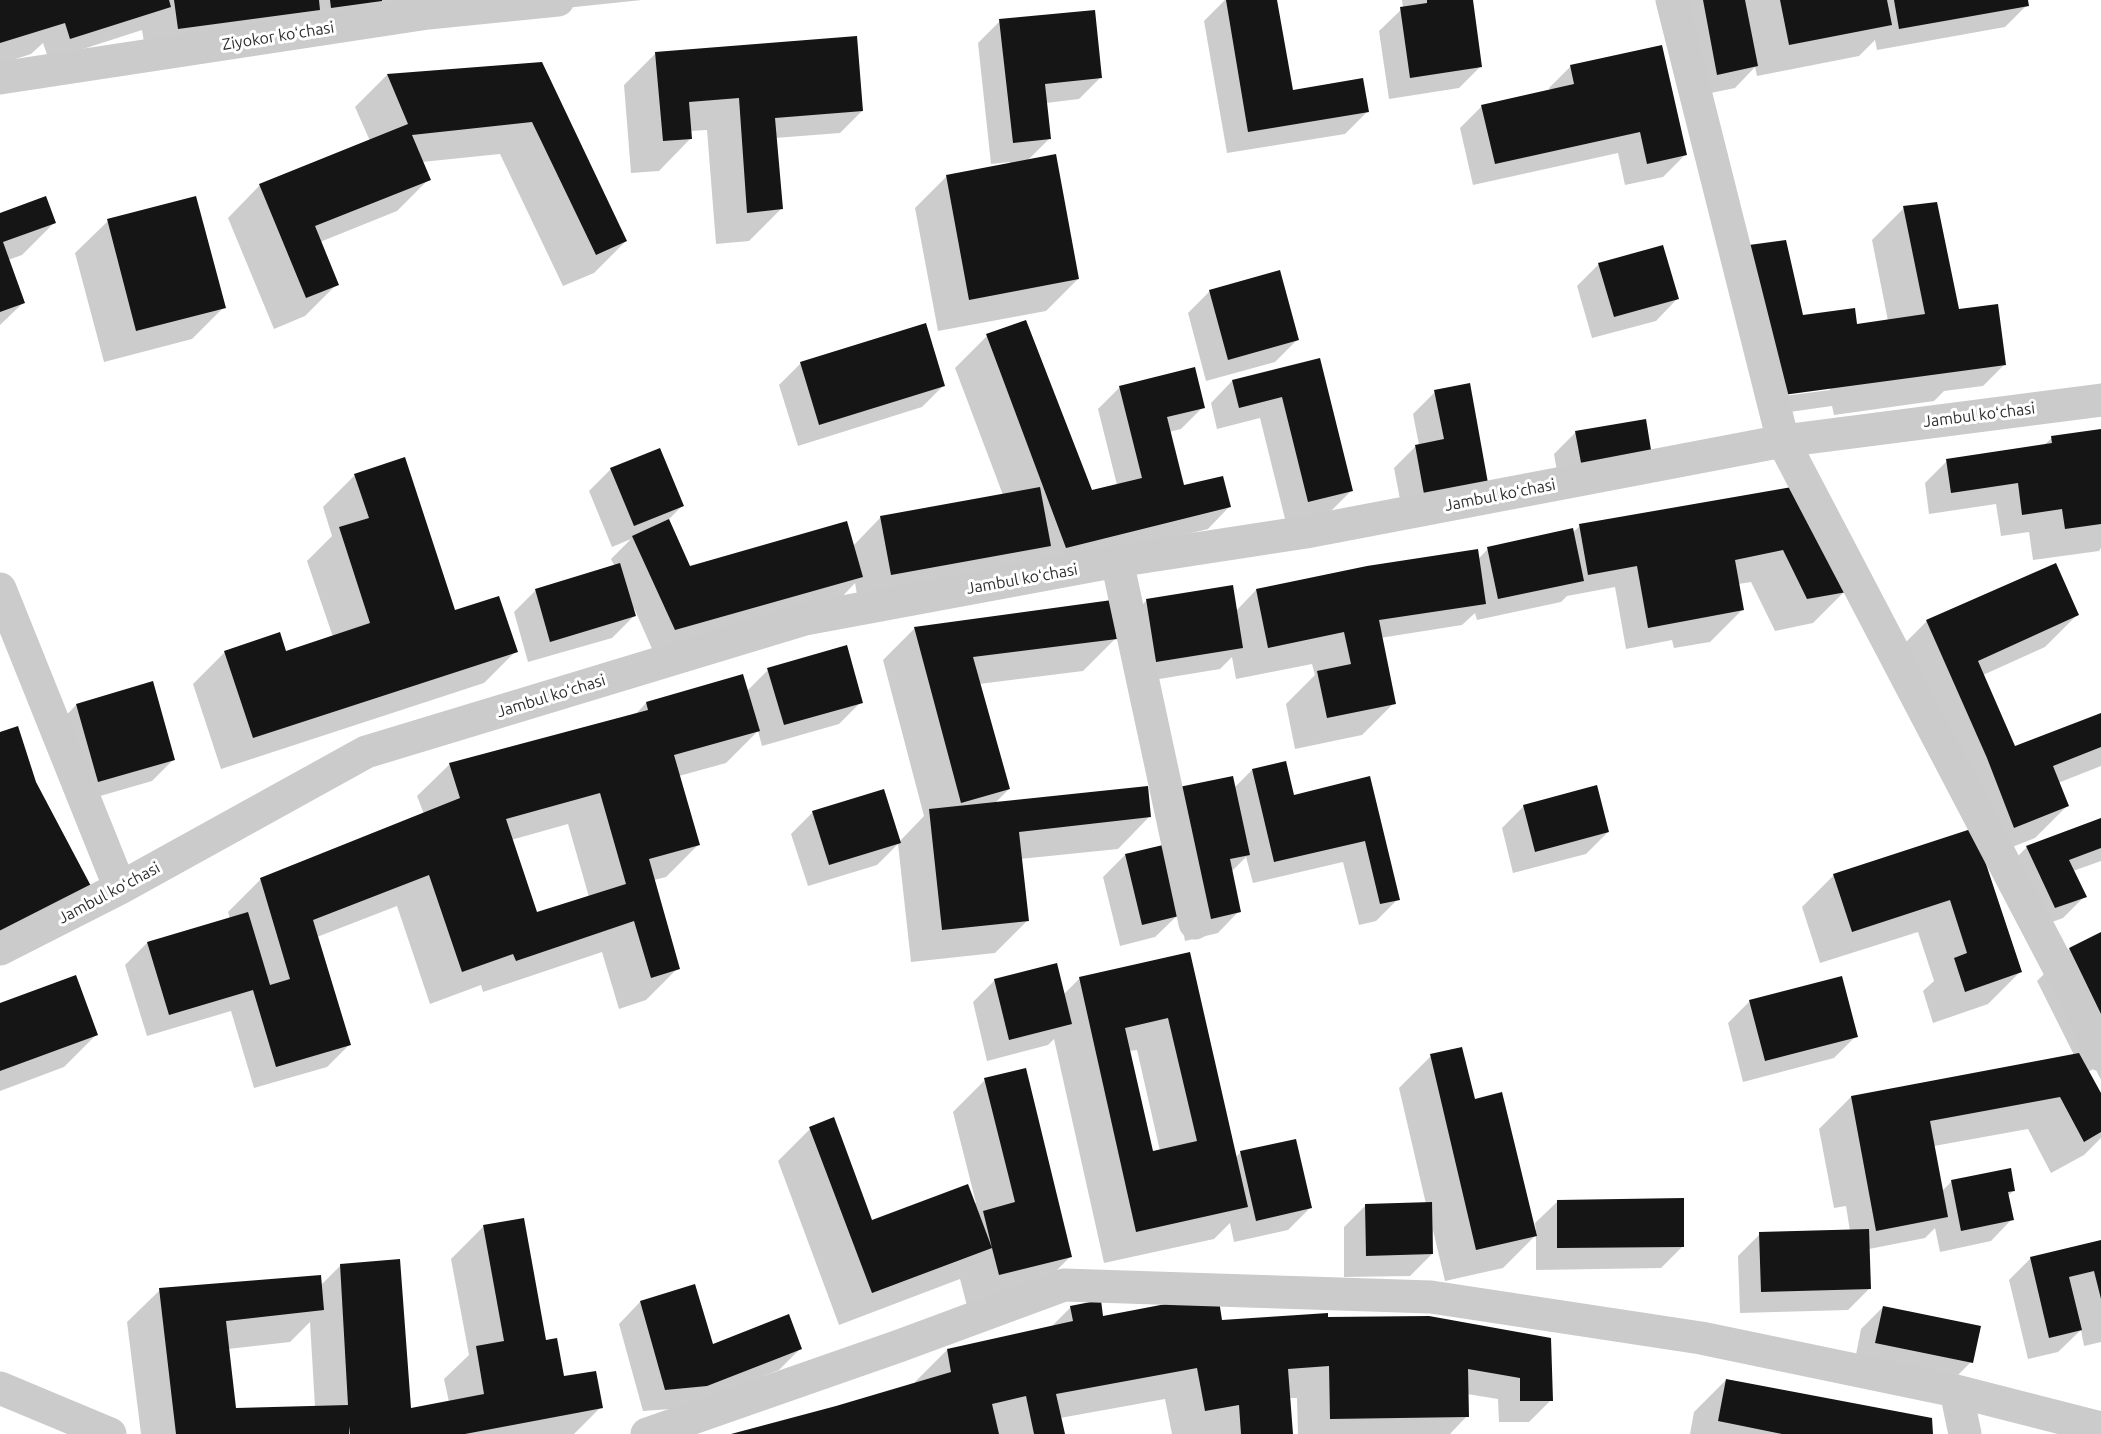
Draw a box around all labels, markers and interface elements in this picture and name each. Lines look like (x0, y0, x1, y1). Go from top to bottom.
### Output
street label: Ziyokor koʻchasi (221, 18, 335, 54)
street label: Jambul koʻchasi (1922, 399, 2036, 431)
street label: Jambul koʻchasi (1443, 475, 1557, 515)
street label: Jambul koʻchasi (965, 560, 1079, 598)
street label: Jambul koʻchasi (494, 670, 608, 722)
street label: Jambul koʻchasi (55, 858, 163, 928)

